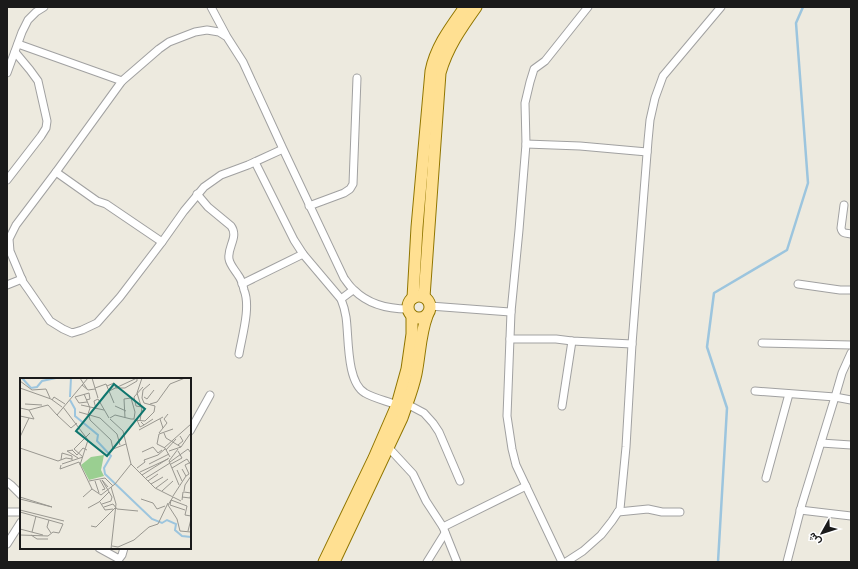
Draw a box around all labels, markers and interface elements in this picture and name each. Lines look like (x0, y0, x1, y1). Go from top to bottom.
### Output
inset map (20, 378, 191, 549)
north arrow (802, 513, 842, 553)
text: ش (805, 530, 824, 549)

